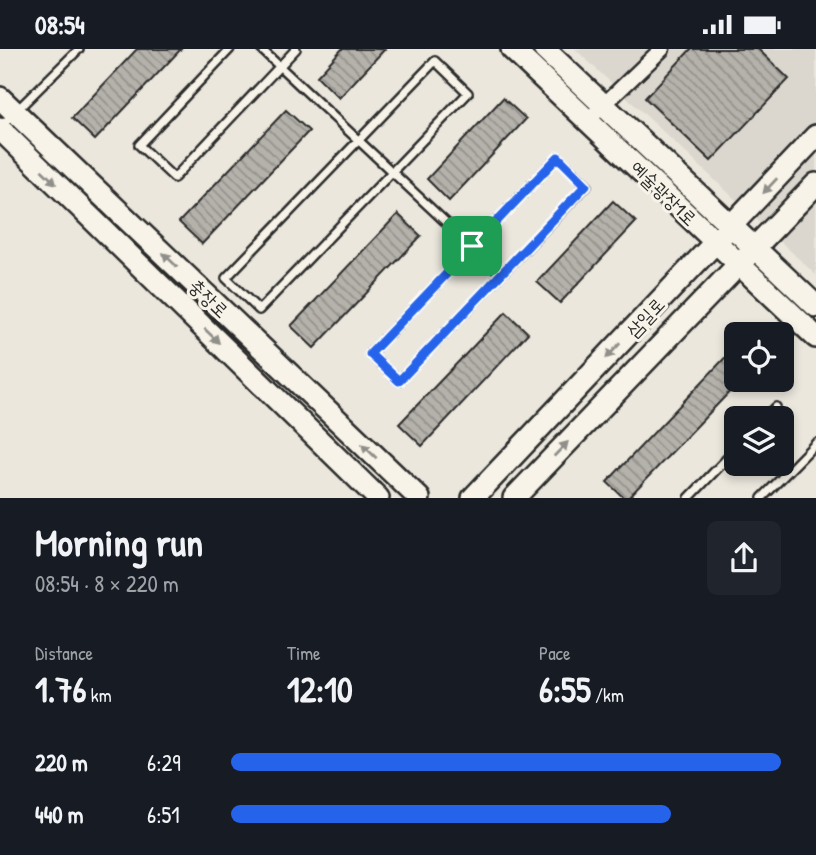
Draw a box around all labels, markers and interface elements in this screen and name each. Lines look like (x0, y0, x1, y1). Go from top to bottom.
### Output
text: 08:54 (35, 7, 85, 42)
street label: 예술광장1로 (625, 155, 703, 231)
one-way arrow (41, 169, 57, 185)
one-way arrow (762, 177, 778, 194)
pin (442, 216, 502, 276)
icon: arrive (453, 227, 491, 265)
one-way arrow (161, 251, 178, 268)
street label: 충장로 (183, 273, 235, 323)
street label: 삼일로 (620, 291, 670, 343)
map controls (724, 322, 794, 476)
button: locate (724, 322, 794, 392)
one-way arrow (203, 327, 220, 343)
one-way arrow (605, 342, 621, 359)
button: layers (724, 406, 794, 476)
one-way arrow (553, 441, 569, 458)
one-way arrow (361, 442, 378, 459)
text: Morning run (35, 516, 203, 568)
button: share (707, 521, 781, 595)
text: 08:54 · 8 × 220 m (35, 568, 179, 599)
text: Distance (35, 640, 93, 666)
text: Time (287, 640, 321, 666)
text: Pace (539, 640, 571, 666)
text: 1.76 (35, 666, 87, 713)
text: 12:10 (287, 666, 353, 713)
text: 6:55 (539, 666, 591, 713)
text: km (87, 682, 112, 708)
text: /km (591, 682, 624, 708)
text: 220 m (35, 747, 88, 778)
text: 6:29 (147, 747, 181, 778)
text: 440 m (35, 799, 83, 830)
text: 6:51 (147, 799, 180, 830)

